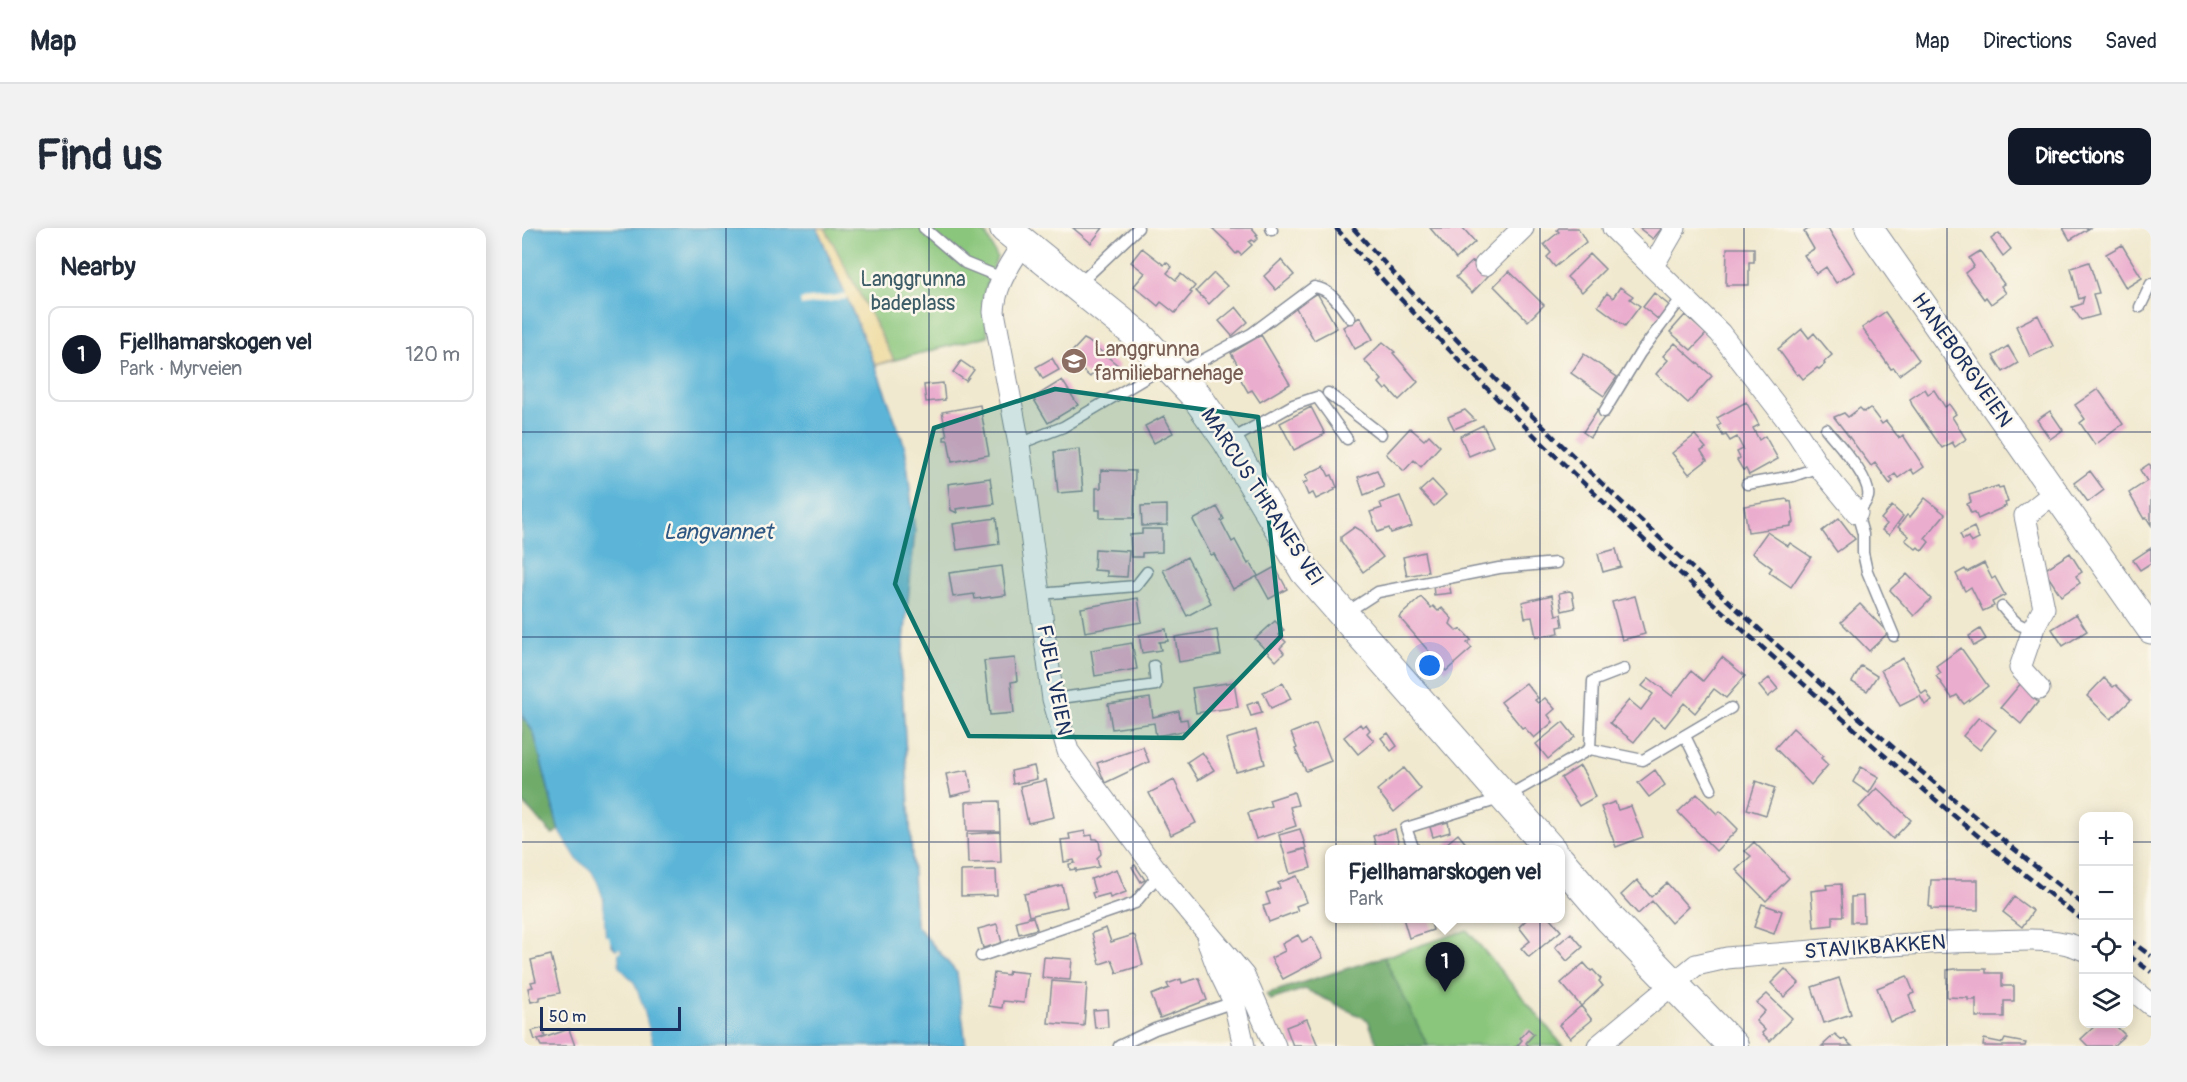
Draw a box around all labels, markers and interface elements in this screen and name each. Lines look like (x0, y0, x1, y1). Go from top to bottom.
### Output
text: Map (30, 24, 76, 59)
text: Map (1915, 28, 1950, 55)
text: Directions (1983, 28, 2072, 55)
text: Saved (2105, 28, 2157, 55)
button: Directions (2008, 128, 2151, 185)
text: Find us (36, 130, 162, 182)
text: Nearby (60, 251, 136, 283)
park label: Langgrunna badeplass (860, 266, 966, 317)
street label: HANEBORGVEIEN (1906, 287, 2018, 433)
text: Fjellhamarskogen vel (119, 328, 312, 356)
place label: Langgrunna familiebarnehage (1094, 336, 1244, 387)
text: 1 (78, 342, 85, 367)
text: 120 m (405, 342, 460, 367)
school or university icon: Langgrunna familiebarnehage (1059, 346, 1089, 376)
text: Park · Myrveien (119, 356, 242, 381)
street label: MARCUS THRANES VEI (1194, 403, 1330, 591)
water label: Langvannet (663, 518, 775, 546)
street label: FJELLVEIEN (1030, 622, 1078, 738)
your location (1415, 651, 1444, 680)
map controls (2079, 812, 2133, 1028)
button: + (2079, 812, 2133, 866)
popup (1325, 845, 1565, 923)
text: Fjellhamarskogen vel (1348, 858, 1542, 886)
button: − (2079, 866, 2133, 920)
text: Park (1348, 886, 1383, 911)
button: locate (2079, 920, 2133, 974)
street label: STAVIKBAKKEN (1803, 929, 1947, 965)
pin: 1 (1426, 942, 1464, 992)
button: layers (2079, 974, 2133, 1028)
scale bar (540, 1004, 681, 1032)
text: 50 m (549, 1007, 586, 1027)

